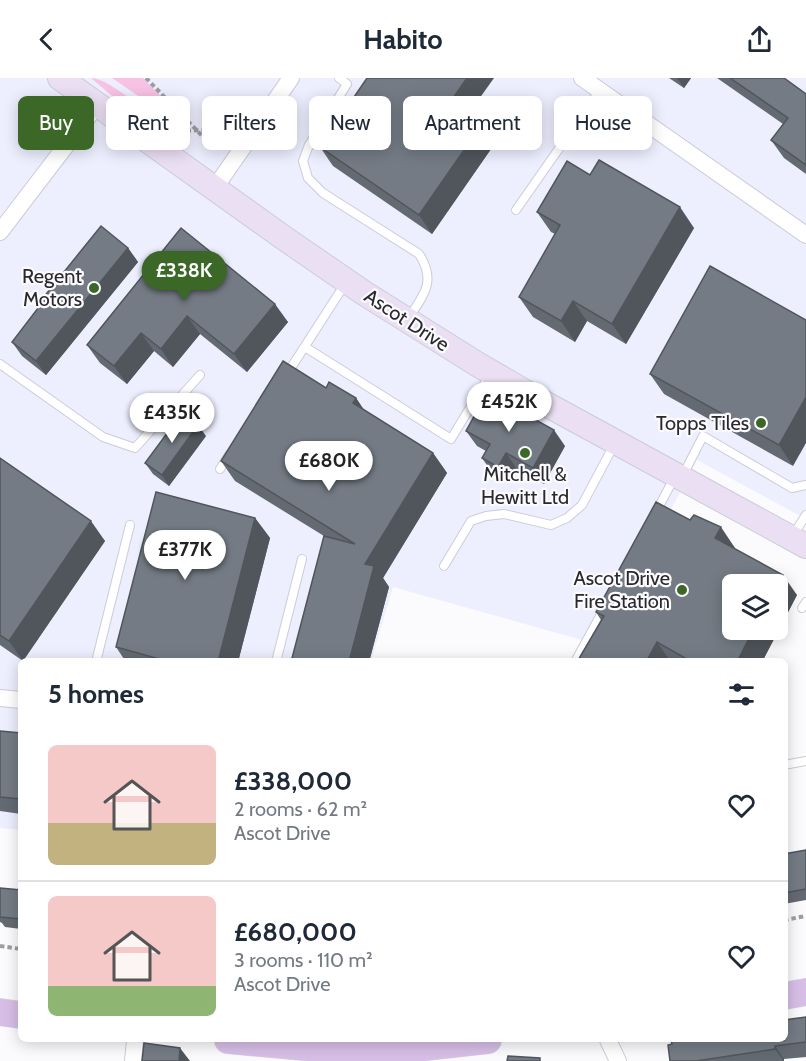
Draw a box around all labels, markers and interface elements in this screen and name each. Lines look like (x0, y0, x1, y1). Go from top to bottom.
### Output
icon: back (30, 23, 63, 56)
text: Habito (363, 23, 443, 56)
icon: share (743, 23, 776, 56)
chip: Buy (18, 96, 94, 150)
chip: Rent (106, 96, 190, 150)
chip: Filters (202, 96, 297, 150)
chip: New (309, 96, 391, 150)
chip: Apartment (403, 96, 542, 150)
chip: House (554, 96, 652, 150)
pin: £338K (142, 251, 226, 302)
text: £338K (156, 258, 212, 282)
place label: Regent Motors (22, 264, 82, 311)
marker: Regent Motors (87, 281, 101, 295)
street label: Ascot Drive (360, 284, 454, 356)
pin: £452K (467, 382, 551, 433)
text: £452K (481, 389, 537, 413)
pin: £435K (130, 393, 214, 444)
text: £435K (144, 400, 200, 424)
place label: Topps Tiles (656, 411, 749, 435)
marker: Topps Tiles (754, 416, 768, 430)
pin: £680K (287, 441, 371, 492)
marker: Mitchell & Hewitt Ltd (518, 446, 532, 460)
text: £680K (299, 448, 359, 472)
place label: Mitchell & Hewitt Ltd (481, 462, 569, 509)
pin: £377K (143, 530, 227, 581)
text: £377K (158, 537, 212, 561)
place label: Ascot Drive Fire Station (574, 566, 670, 613)
map controls (722, 574, 788, 640)
button: layers (722, 574, 788, 640)
marker: Ascot Drive Fire Station (675, 583, 689, 597)
text: 5 homes (48, 678, 144, 710)
icon: filters (725, 678, 758, 711)
text: £338,000 (234, 765, 352, 797)
icon: home (96, 769, 168, 841)
icon: heart (725, 789, 758, 822)
text: 2 rooms · 62 m² (234, 797, 367, 821)
text: Ascot Drive (234, 821, 331, 845)
text: £680,000 (234, 916, 357, 948)
icon: home (96, 920, 168, 992)
icon: heart (725, 940, 758, 973)
text: 3 rooms · 110 m² (234, 948, 373, 972)
text: Ascot Drive (234, 972, 331, 996)

